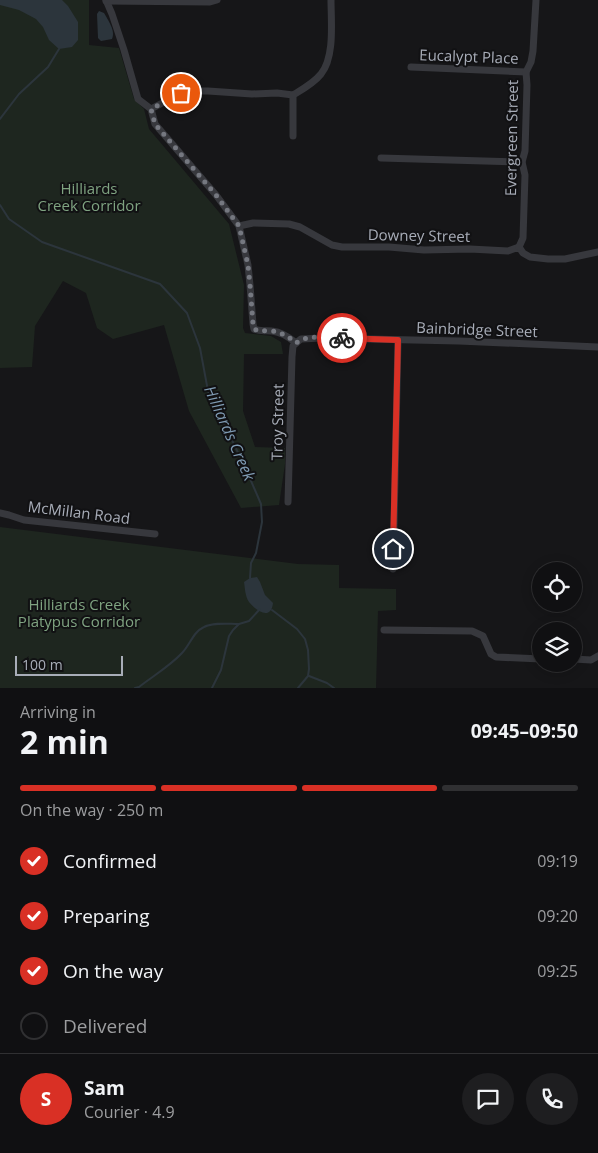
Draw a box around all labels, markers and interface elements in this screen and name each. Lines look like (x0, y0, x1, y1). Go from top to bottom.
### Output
street label: Eucalypt Place (419, 44, 519, 68)
pin (160, 72, 202, 114)
icon: bag (167, 79, 195, 107)
street label: Evergreen Street (500, 80, 522, 196)
park label: Hilliards Creek Corridor (37, 178, 141, 215)
street label: Downey Street (368, 224, 470, 246)
courier (317, 313, 367, 363)
street label: Bainbridge Street (416, 317, 538, 341)
icon: bike (328, 324, 356, 352)
water label: Hilliards Creek (199, 382, 261, 485)
street label: Troy Street (266, 383, 288, 461)
street label: McMillan Road (27, 496, 131, 528)
pin (372, 528, 414, 570)
icon: home (379, 535, 407, 563)
map controls (532, 562, 582, 672)
button: locate (532, 562, 582, 612)
park label: Hilliards Creek Platypus Corridor (18, 594, 140, 631)
button: layers (532, 622, 582, 672)
scale bar (15, 653, 122, 676)
text: 100 m (22, 655, 63, 674)
text: Arriving in (20, 701, 96, 723)
text: 09:45–09:50 (471, 718, 578, 744)
text: 2 min (20, 720, 109, 763)
text: On the way · 250 m (20, 799, 163, 821)
icon: check (20, 847, 48, 875)
text: Confirmed (63, 848, 157, 874)
text: 09:19 (537, 850, 578, 872)
icon: check (20, 902, 48, 930)
text: Preparing (63, 903, 150, 929)
text: 09:20 (537, 905, 578, 927)
icon: check (20, 957, 48, 985)
text: On the way (63, 958, 163, 984)
text: 09:25 (537, 960, 578, 982)
text: Delivered (63, 1013, 147, 1039)
button: chat (462, 1073, 514, 1125)
button: phone (526, 1073, 578, 1125)
text: Sam (84, 1075, 125, 1101)
text: S (41, 1086, 51, 1112)
text: Courier · 4.9 (84, 1101, 175, 1123)

